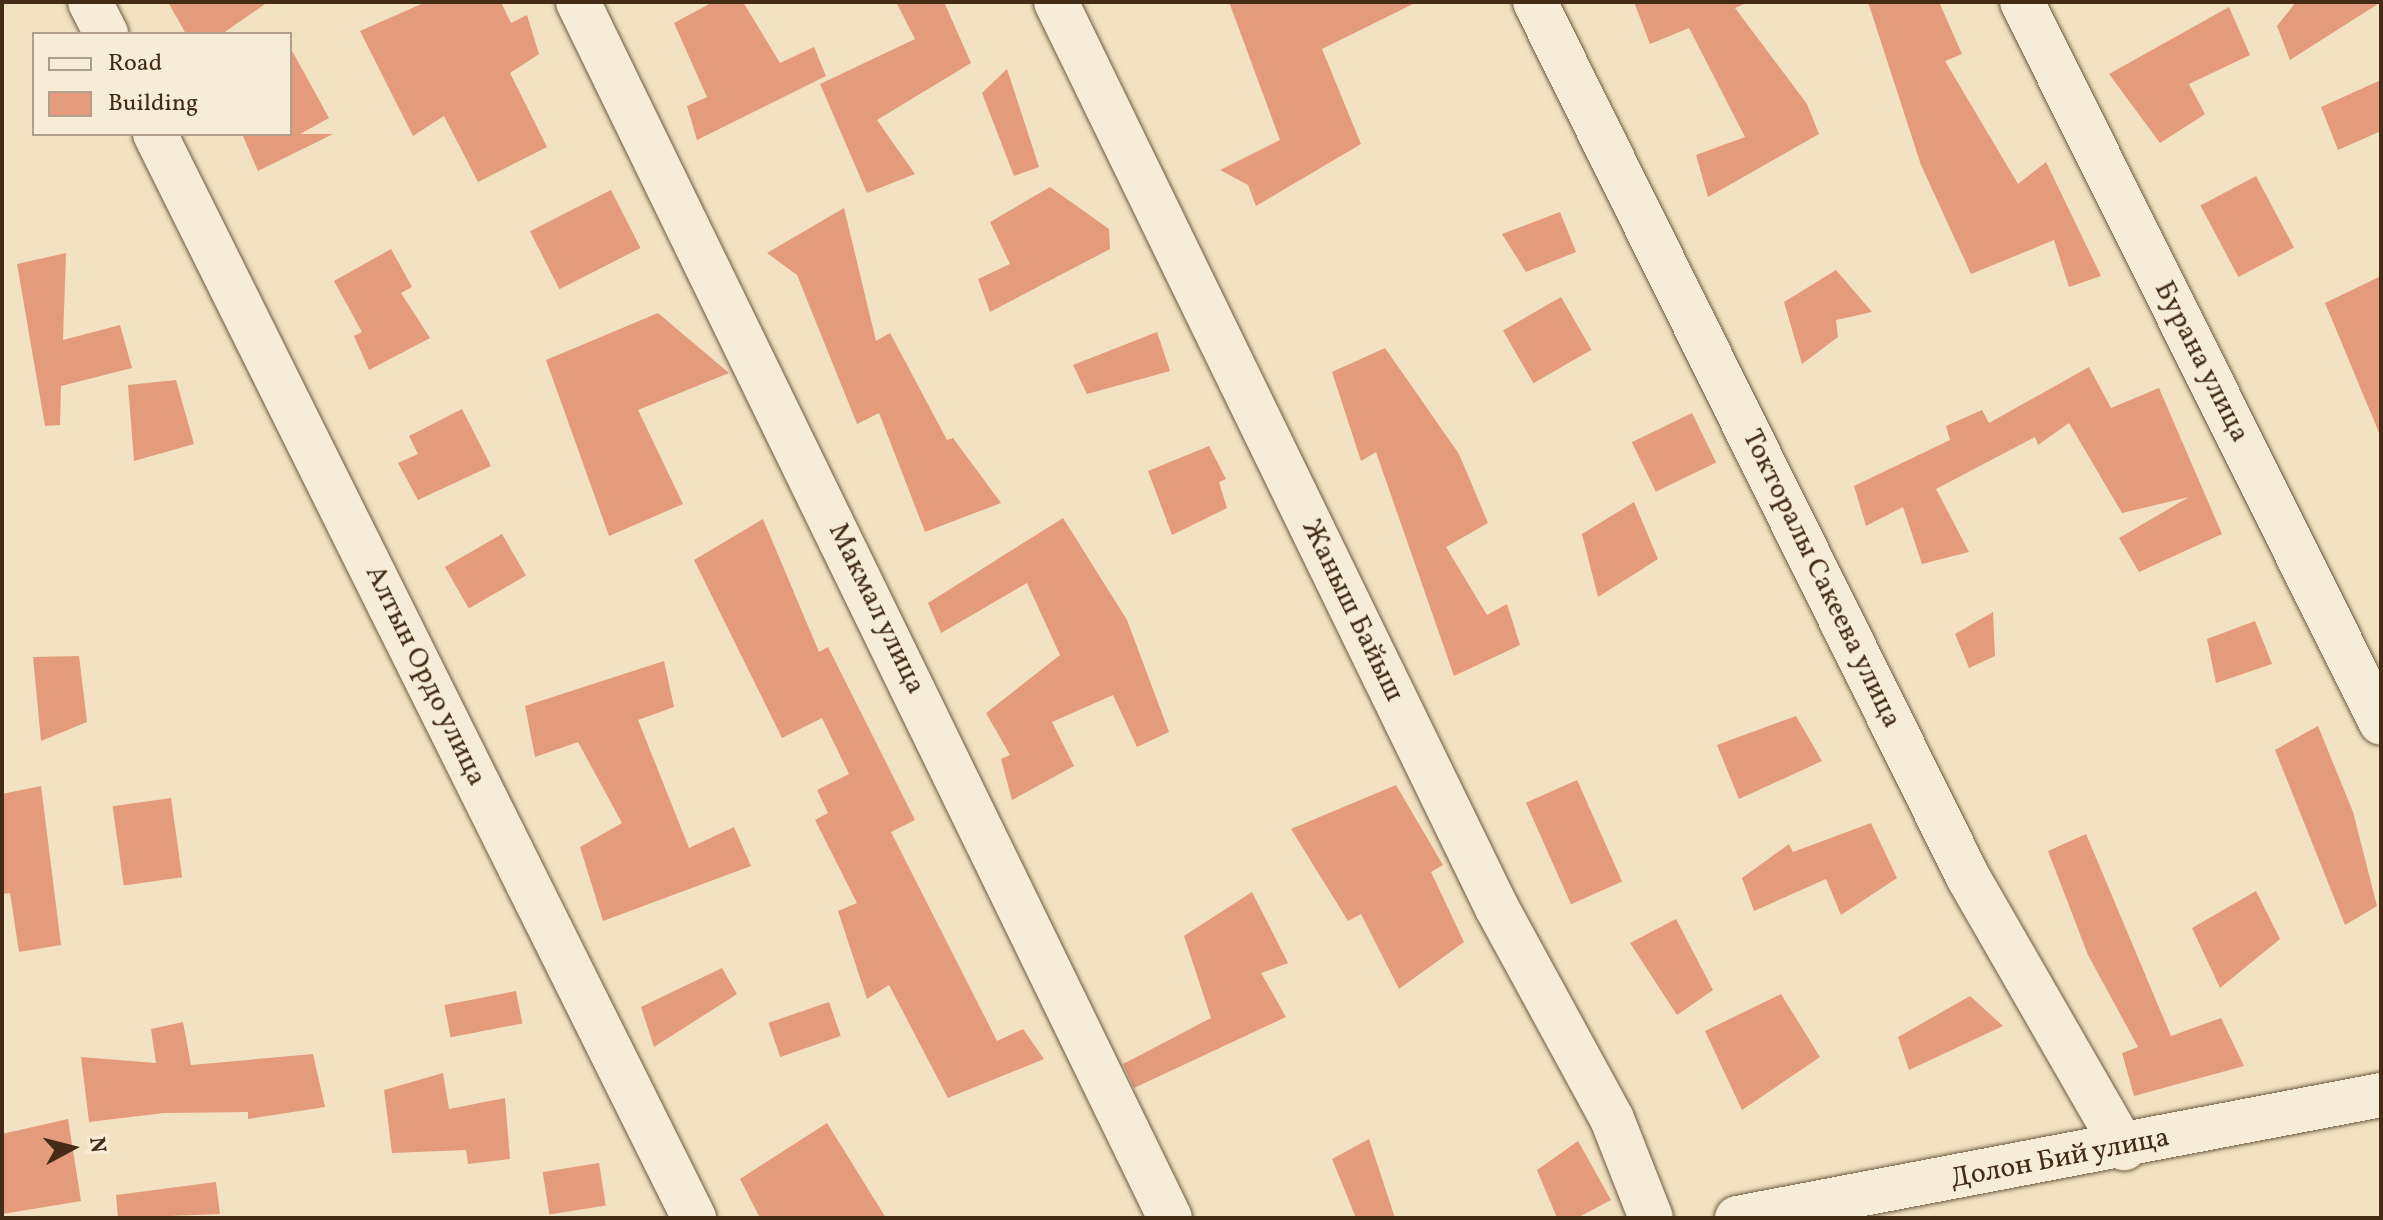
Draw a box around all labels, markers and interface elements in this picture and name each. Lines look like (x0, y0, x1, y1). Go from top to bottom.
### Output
legend (32, 32, 292, 136)
text: Road (108, 47, 162, 81)
text: Building (108, 87, 198, 121)
street label: Бурана улица (2146, 276, 2256, 448)
street label: Токторалы Сакеева улица (1734, 424, 1908, 734)
street label: Жаныш Байыш (1293, 515, 1411, 707)
street label: Макмал улица (820, 518, 932, 700)
street label: Алтын Ордо улица (357, 560, 493, 792)
north arrow (32, 1108, 112, 1188)
street label: Долон Бий улица (1947, 1121, 2173, 1197)
text: N (80, 1135, 113, 1155)

